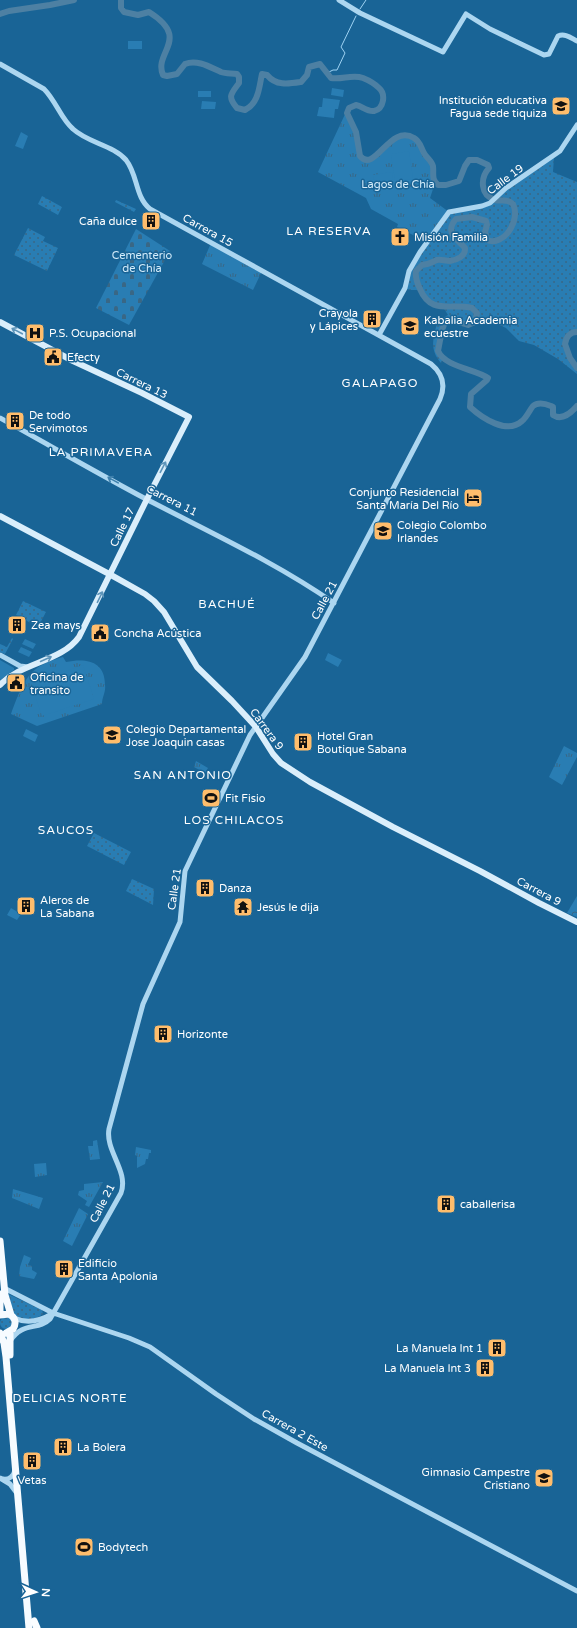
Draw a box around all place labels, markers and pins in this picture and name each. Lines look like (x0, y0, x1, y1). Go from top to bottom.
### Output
place label: Institución educativa Fagua sede tiquiza (439, 94, 547, 120)
school or university icon: Institución educativa Fagua sede tiquiza (550, 95, 572, 117)
building icon: Caña dulce (140, 210, 162, 232)
place label: Caña dulce (79, 215, 137, 228)
church icon: Misión Familia (389, 226, 411, 248)
place label: Misión Familia (414, 231, 488, 244)
place label: Crayola y Lápices (310, 307, 358, 333)
building icon: Crayola y Lápices (361, 308, 383, 330)
place label: Kabalia Academia ecuestre (424, 314, 518, 340)
school or university icon: Kabalia Academia ecuestre (399, 315, 421, 337)
hospital icon: P.S. Ocupacional (24, 322, 46, 344)
place label: P.S. Ocupacional (49, 327, 136, 340)
public building icon: Efecty (42, 346, 64, 368)
place label: Efecty (67, 351, 100, 364)
place label: De todo Servimotos (29, 409, 88, 435)
building icon: De todo Servimotos (4, 410, 26, 432)
place label: Conjunto Residencial Santa María Del Río (349, 486, 459, 512)
hotel icon: Conjunto Residencial Santa María Del Río (462, 487, 484, 509)
place label: Colegio Colombo Irlandes (397, 519, 487, 545)
school or university icon: Colegio Colombo Irlandes (372, 520, 394, 542)
building icon: Zea mays (6, 614, 28, 636)
place label: Zea mays (31, 619, 81, 632)
public building icon: Concha Acústica (89, 622, 111, 644)
place label: Concha Acústica (114, 627, 201, 640)
place label: Oficina de transito (30, 671, 83, 697)
public building icon: Oficina de transito (5, 672, 27, 694)
place label: Colegio Departamental Jose Joaquin casas (126, 723, 246, 749)
school or university icon: Colegio Departamental Jose Joaquin casas (101, 724, 123, 746)
place label: Hotel Gran Boutique Sabana (317, 730, 407, 756)
building icon: Hotel Gran Boutique Sabana (292, 731, 314, 753)
sports icon: Fit Fisio (200, 787, 222, 809)
place label: Fit Fisio (225, 792, 266, 805)
building icon: Danza (194, 877, 216, 899)
place label: Danza (219, 882, 252, 895)
place label: Aleros de La Sabana (40, 894, 94, 920)
building icon: Aleros de La Sabana (15, 895, 37, 917)
temple icon: Jesús le dija (232, 896, 254, 918)
place label: Jesús le dija (257, 901, 319, 914)
building icon: Horizonte (152, 1023, 174, 1045)
place label: Horizonte (177, 1028, 228, 1041)
building icon: caballerisa (435, 1193, 457, 1215)
place label: caballerisa (460, 1198, 515, 1211)
place label: Edificio Santa Apolonia (78, 1257, 158, 1283)
building icon: Edificio Santa Apolonia (53, 1258, 75, 1280)
building icon: La Manuela Int 1 (486, 1337, 508, 1359)
place label: La Manuela Int 1 (396, 1342, 483, 1355)
building icon: La Manuela Int 3 (474, 1357, 496, 1379)
place label: La Manuela Int 3 (384, 1362, 471, 1375)
building icon: La Bolera (52, 1436, 74, 1458)
place label: La Bolera (77, 1441, 126, 1454)
building icon: Vetas (21, 1450, 43, 1472)
place label: Gimnasio Campestre Cristiano (422, 1466, 530, 1492)
school or university icon: Gimnasio Campestre Cristiano (533, 1467, 555, 1489)
place label: Vetas (18, 1474, 46, 1487)
sports icon: Bodytech (73, 1536, 95, 1558)
place label: Bodytech (98, 1541, 148, 1554)

